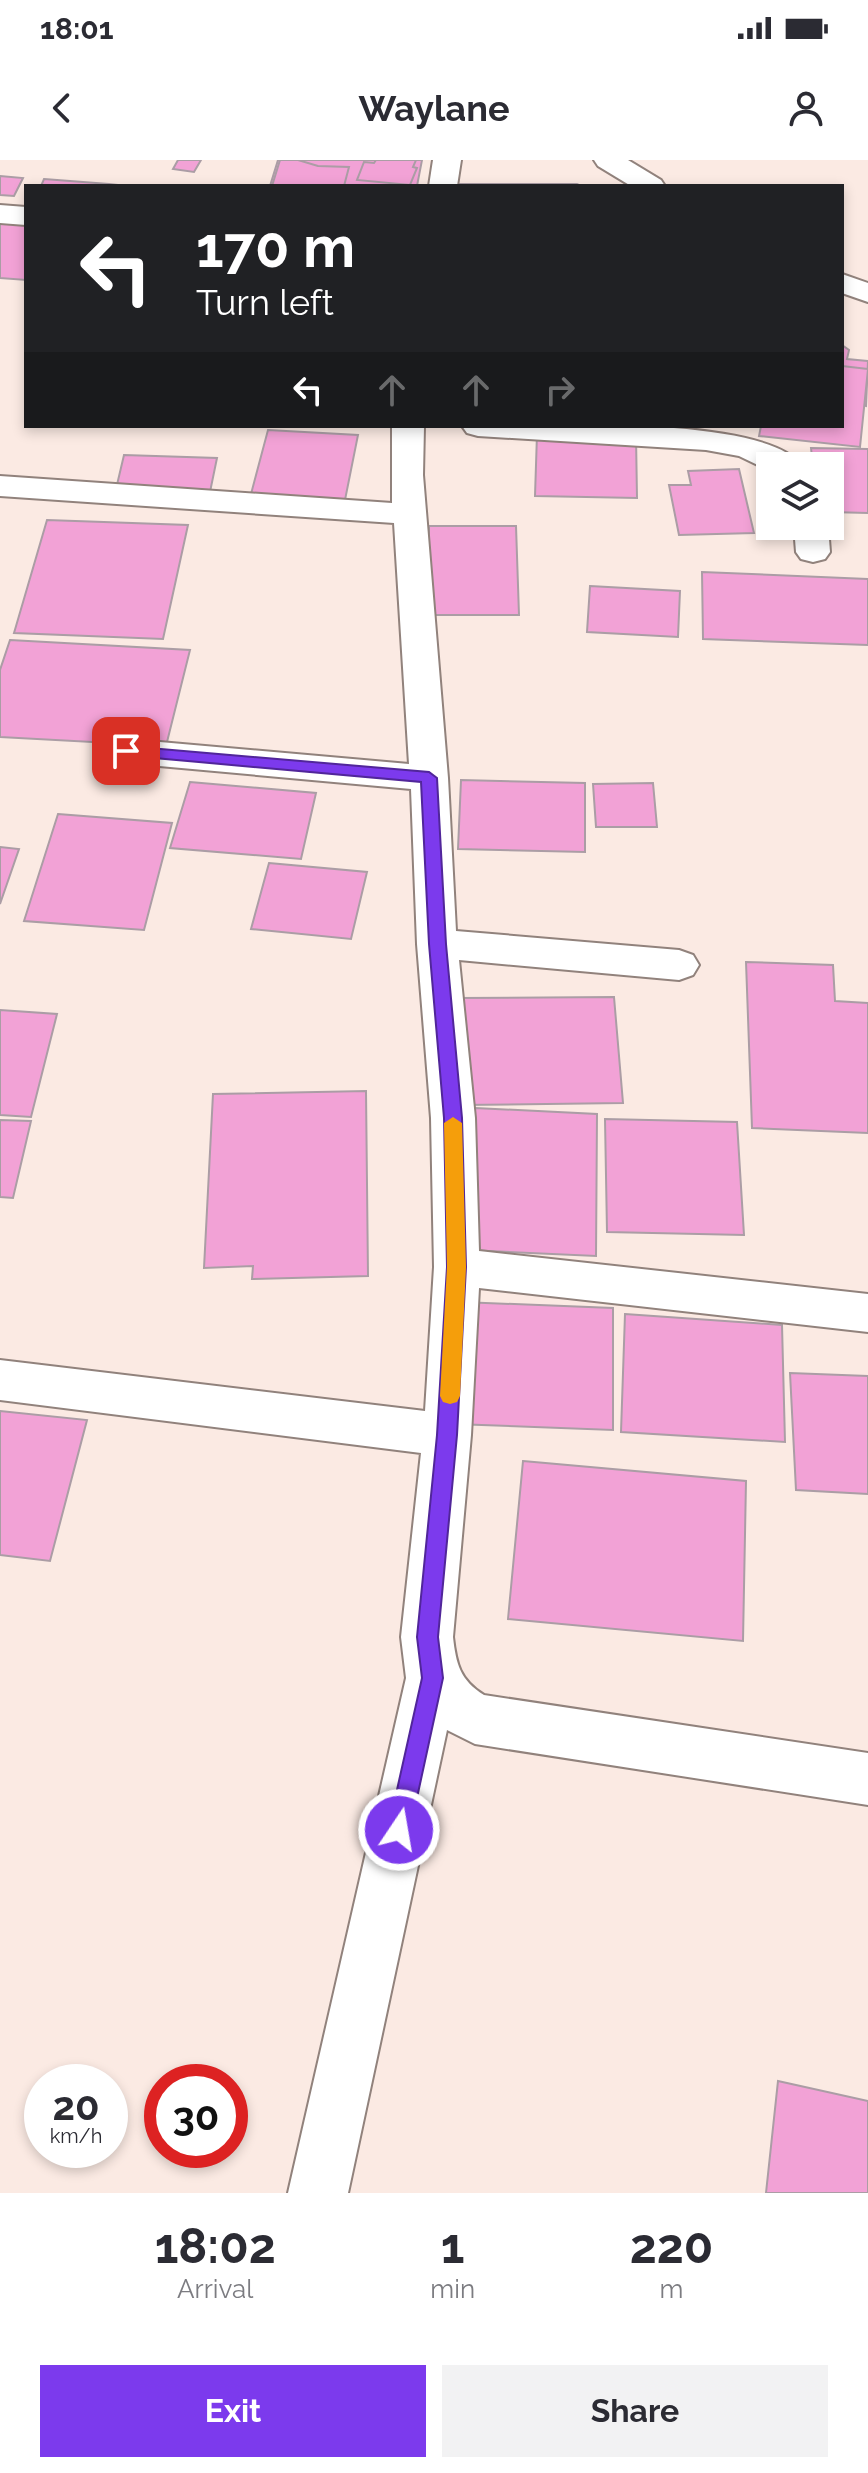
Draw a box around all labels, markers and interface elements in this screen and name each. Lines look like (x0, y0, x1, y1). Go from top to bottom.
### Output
text: 18:01 (40, 11, 114, 46)
icon: back (40, 86, 84, 130)
icon: person (784, 86, 828, 130)
text: Waylane (359, 87, 509, 129)
text: 170 m (196, 214, 355, 280)
icon: left (64, 216, 168, 320)
text: Turn left (196, 281, 334, 323)
icon: left (286, 368, 330, 412)
icon: ahead (370, 368, 414, 412)
icon: ahead (454, 368, 498, 412)
icon: right (538, 368, 582, 412)
map controls (756, 452, 844, 540)
button: layers (756, 452, 844, 540)
pin (92, 717, 160, 785)
icon: arrive (104, 729, 148, 773)
position arrow (357, 1788, 441, 1872)
speed limit sign: 30 (144, 2064, 248, 2168)
text: 20 (52, 2082, 100, 2129)
text: km/h (50, 2124, 102, 2148)
text: 18:02 (155, 2218, 276, 2274)
text: 1 (441, 2218, 465, 2274)
text: 220 (630, 2218, 713, 2274)
text: Arrival (177, 2274, 253, 2304)
text: min (430, 2274, 475, 2304)
text: m (660, 2274, 683, 2304)
button: Exit (40, 2365, 426, 2457)
button: Share (442, 2365, 828, 2457)

